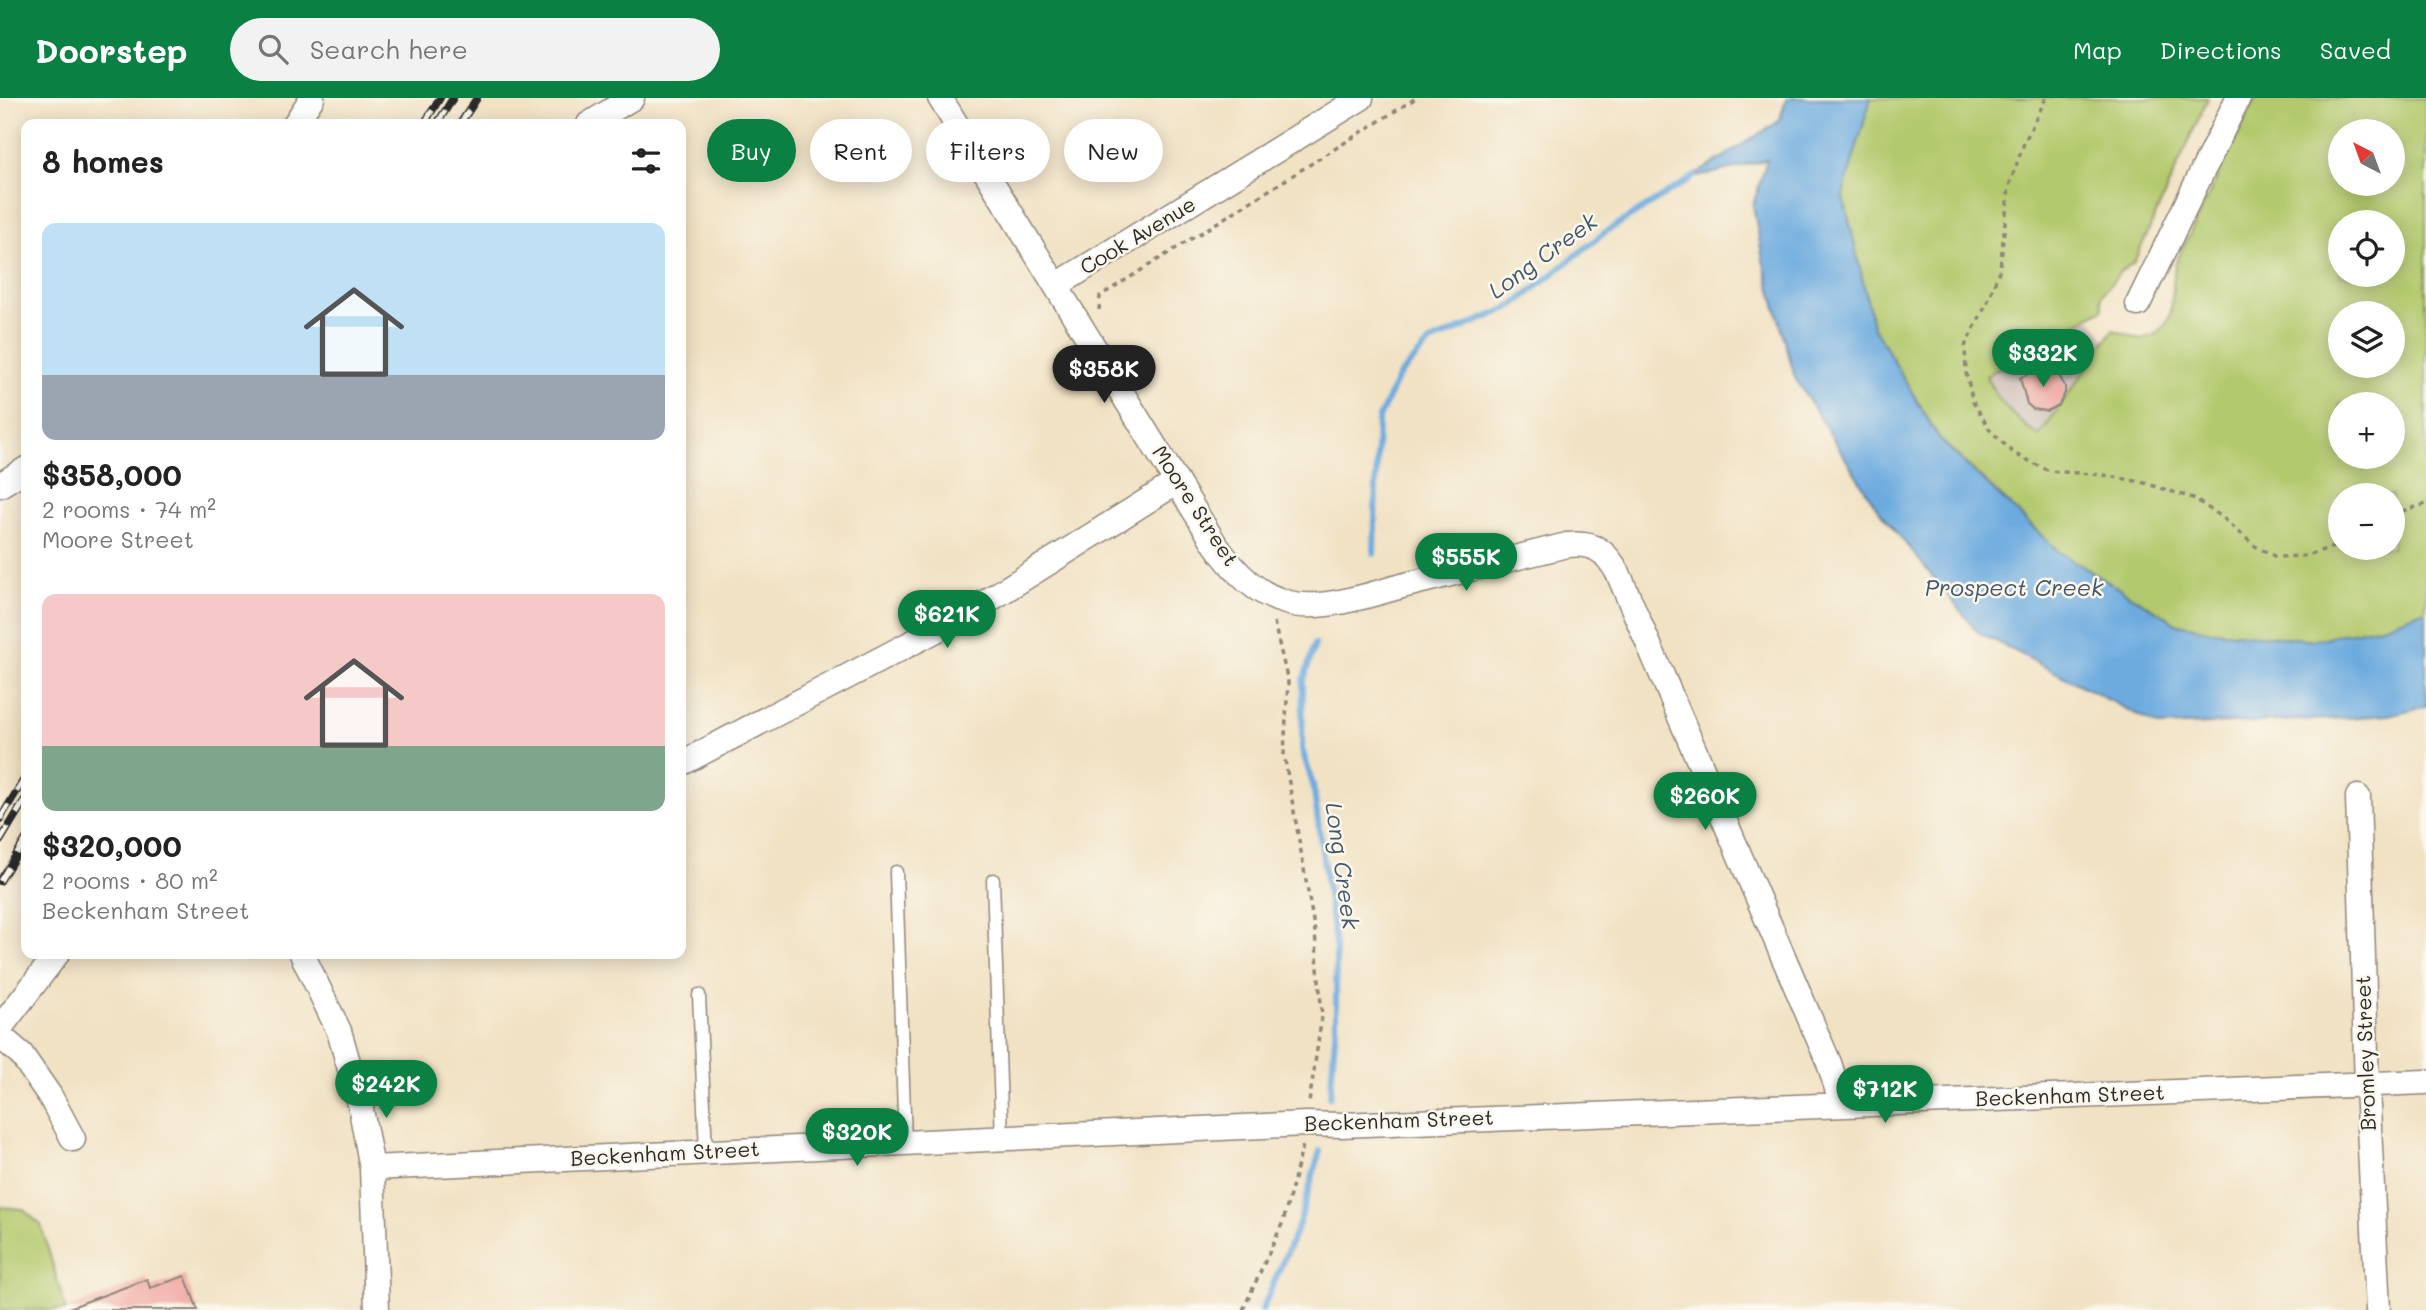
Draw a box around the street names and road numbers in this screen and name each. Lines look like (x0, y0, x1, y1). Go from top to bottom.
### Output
street label: Cook Avenue (1074, 190, 1200, 280)
street label: Moore Street (1147, 440, 1245, 571)
street label: Bromley Street (2348, 975, 2381, 1131)
street label: Beckenham Street (1975, 1078, 2165, 1111)
street label: Beckenham Street (1304, 1103, 1494, 1136)
street label: Beckenham Street (570, 1134, 760, 1171)

